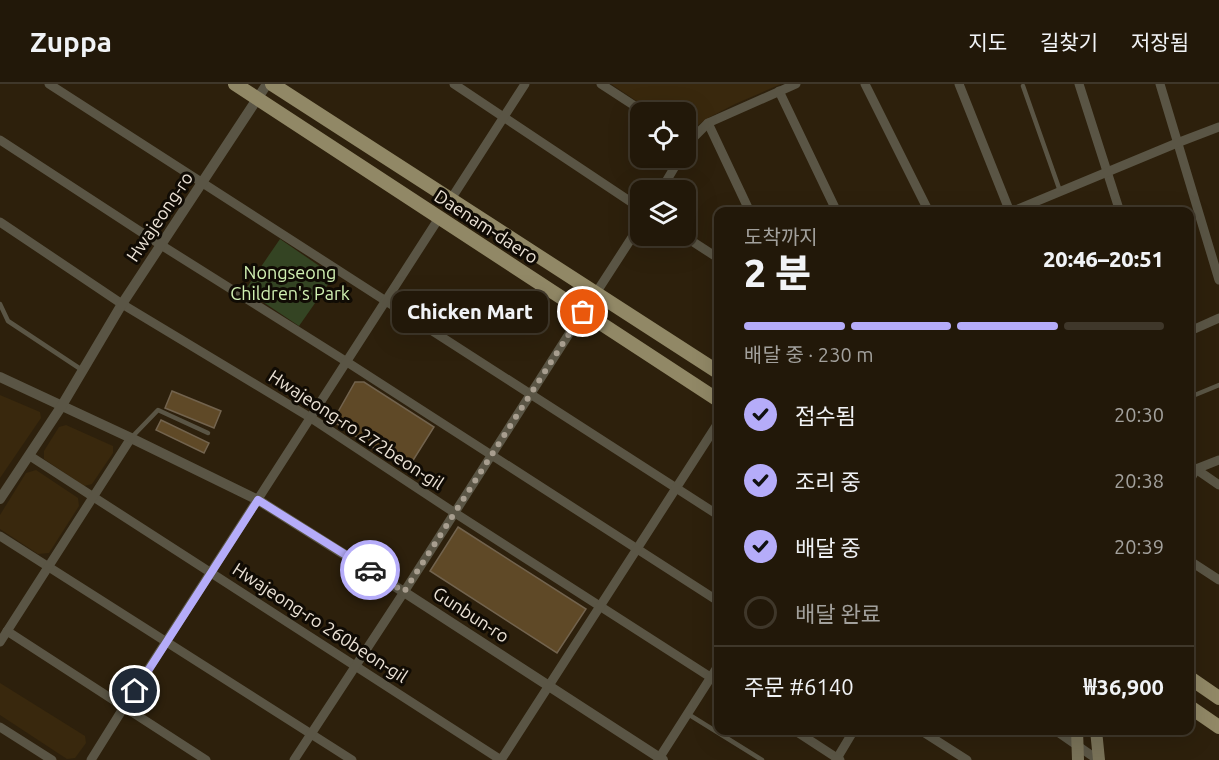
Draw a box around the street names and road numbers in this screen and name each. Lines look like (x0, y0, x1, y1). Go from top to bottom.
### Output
street label: Hwajeong-ro (122, 168, 196, 265)
street label: Daenam-daero (431, 185, 542, 267)
street label: Hwajeong-ro 272beon-gil (265, 365, 448, 493)
street label: Hwajeong-ro 260beon-gil (229, 558, 412, 686)
street label: Gunbun-ro (430, 582, 513, 646)

